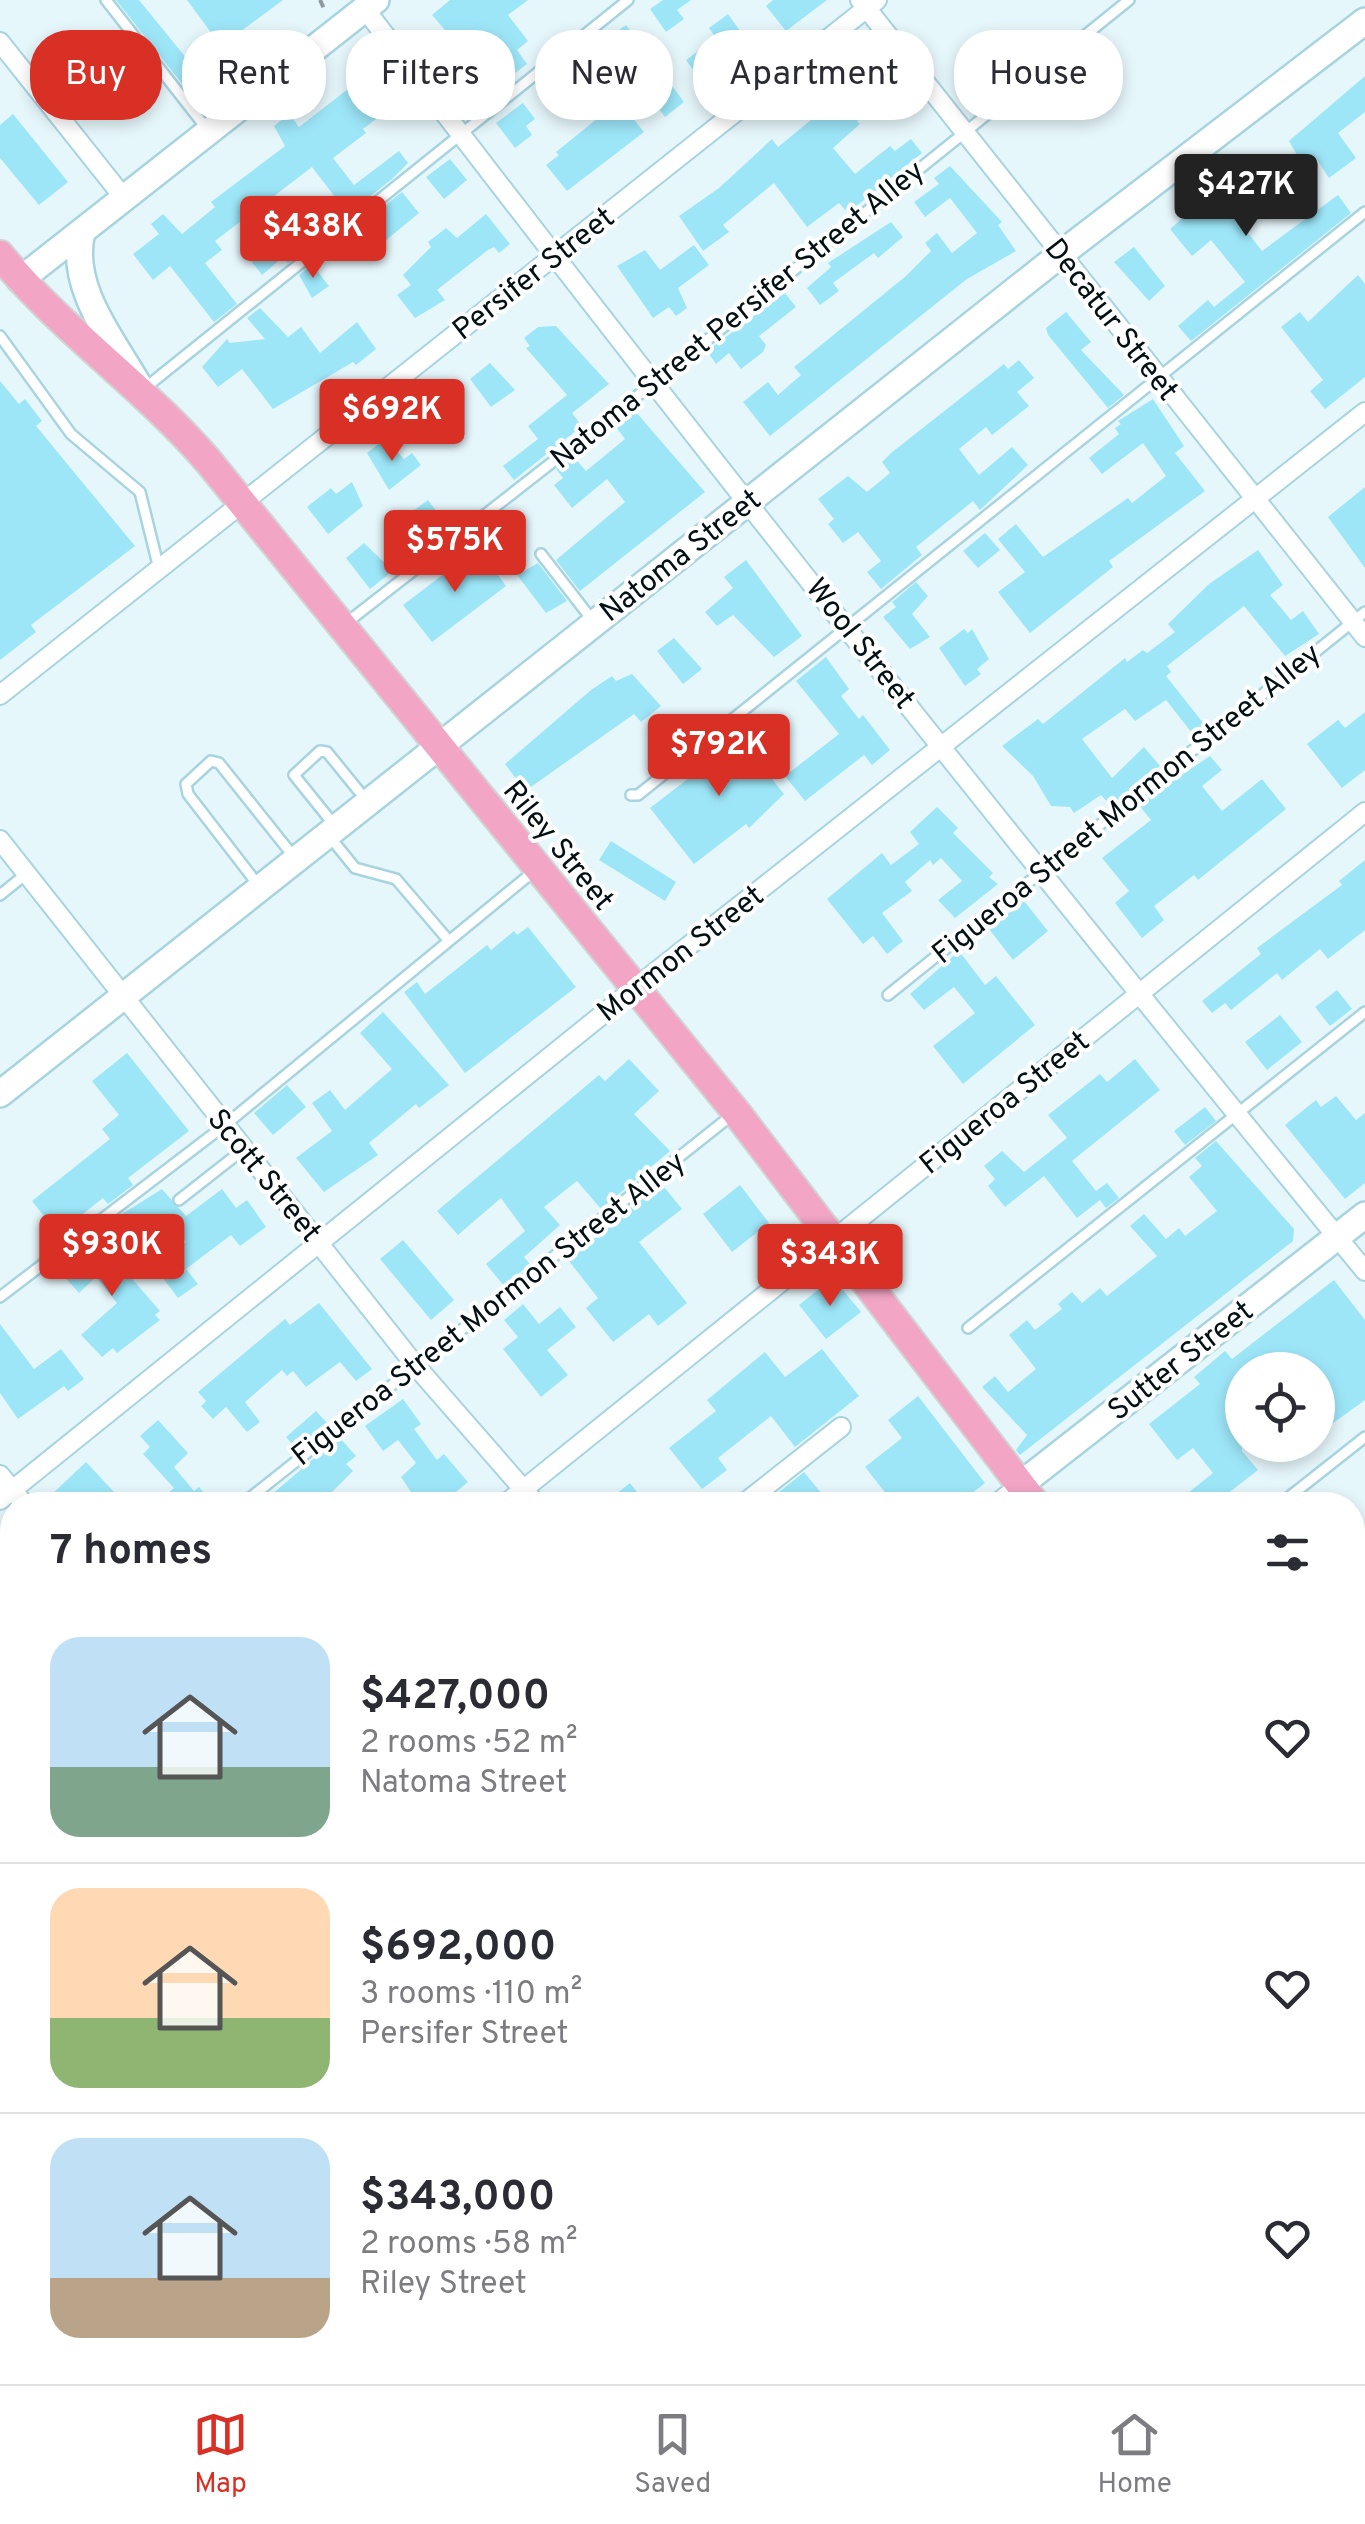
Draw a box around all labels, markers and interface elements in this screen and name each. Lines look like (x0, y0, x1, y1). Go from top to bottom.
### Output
chip: Buy (30, 30, 162, 120)
chip: Rent (182, 30, 326, 120)
chip: Filters (346, 30, 515, 120)
chip: New (535, 30, 673, 120)
chip: Apartment (693, 30, 934, 120)
chip: House (954, 30, 1123, 120)
street label: Natoma Street Persifer Street Alley (544, 154, 933, 478)
pin: $427K (1176, 154, 1316, 239)
text: $427K (1197, 166, 1295, 206)
pin: $438K (243, 196, 383, 281)
street label: Persifer Street (446, 200, 623, 350)
text: $438K (262, 208, 364, 248)
street label: Decatur Street (1035, 232, 1185, 409)
pin: $692K (322, 379, 462, 464)
text: $692K (342, 391, 442, 431)
street label: Natoma Street (594, 483, 769, 631)
pin: $575K (385, 510, 525, 595)
text: $575K (406, 522, 504, 562)
street label: Wool Street (796, 572, 922, 717)
street label: Figueroa Street Mormon Street Alley (926, 636, 1330, 973)
pin: $792K (649, 714, 789, 799)
text: $792K (670, 726, 768, 766)
street label: Riley Street (493, 774, 621, 919)
street label: Mormon Street (591, 878, 772, 1032)
street label: Figueroa Street (913, 1024, 1098, 1184)
street label: Scott Street (198, 1102, 328, 1251)
street label: Figueroa Street Mormon Street Alley (285, 1145, 694, 1475)
pin: $930K (42, 1214, 182, 1299)
pin: $343K (760, 1224, 900, 1309)
text: $930K (61, 1226, 163, 1266)
text: $343K (780, 1236, 880, 1276)
street label: Sutter Street (1101, 1294, 1262, 1430)
map controls (1225, 1352, 1335, 1462)
button: locate (1225, 1352, 1335, 1462)
icon: filters (1260, 1525, 1315, 1580)
text: 7 homes (50, 1526, 212, 1579)
text: $427,000 (360, 1671, 550, 1724)
icon: home (130, 1677, 250, 1797)
icon: heart (1260, 1710, 1315, 1765)
text: 2 rooms · 52 m² (360, 1724, 577, 1764)
text: Natoma Street (360, 1764, 567, 1804)
text: $692,000 (360, 1922, 556, 1975)
icon: home (130, 1928, 250, 2048)
icon: heart (1260, 1961, 1315, 2016)
text: 3 rooms · 110 m² (360, 1975, 582, 2015)
text: Persifer Street (360, 2015, 569, 2055)
text: $343,000 (360, 2172, 555, 2225)
icon: home (130, 2178, 250, 2298)
icon: heart (1260, 2211, 1315, 2266)
text: 2 rooms · 58 m² (360, 2225, 578, 2265)
text: Riley Street (360, 2265, 527, 2305)
tab: Map (193, 2407, 248, 2503)
tab: Saved (634, 2407, 711, 2503)
tab: Home (1098, 2407, 1172, 2503)

